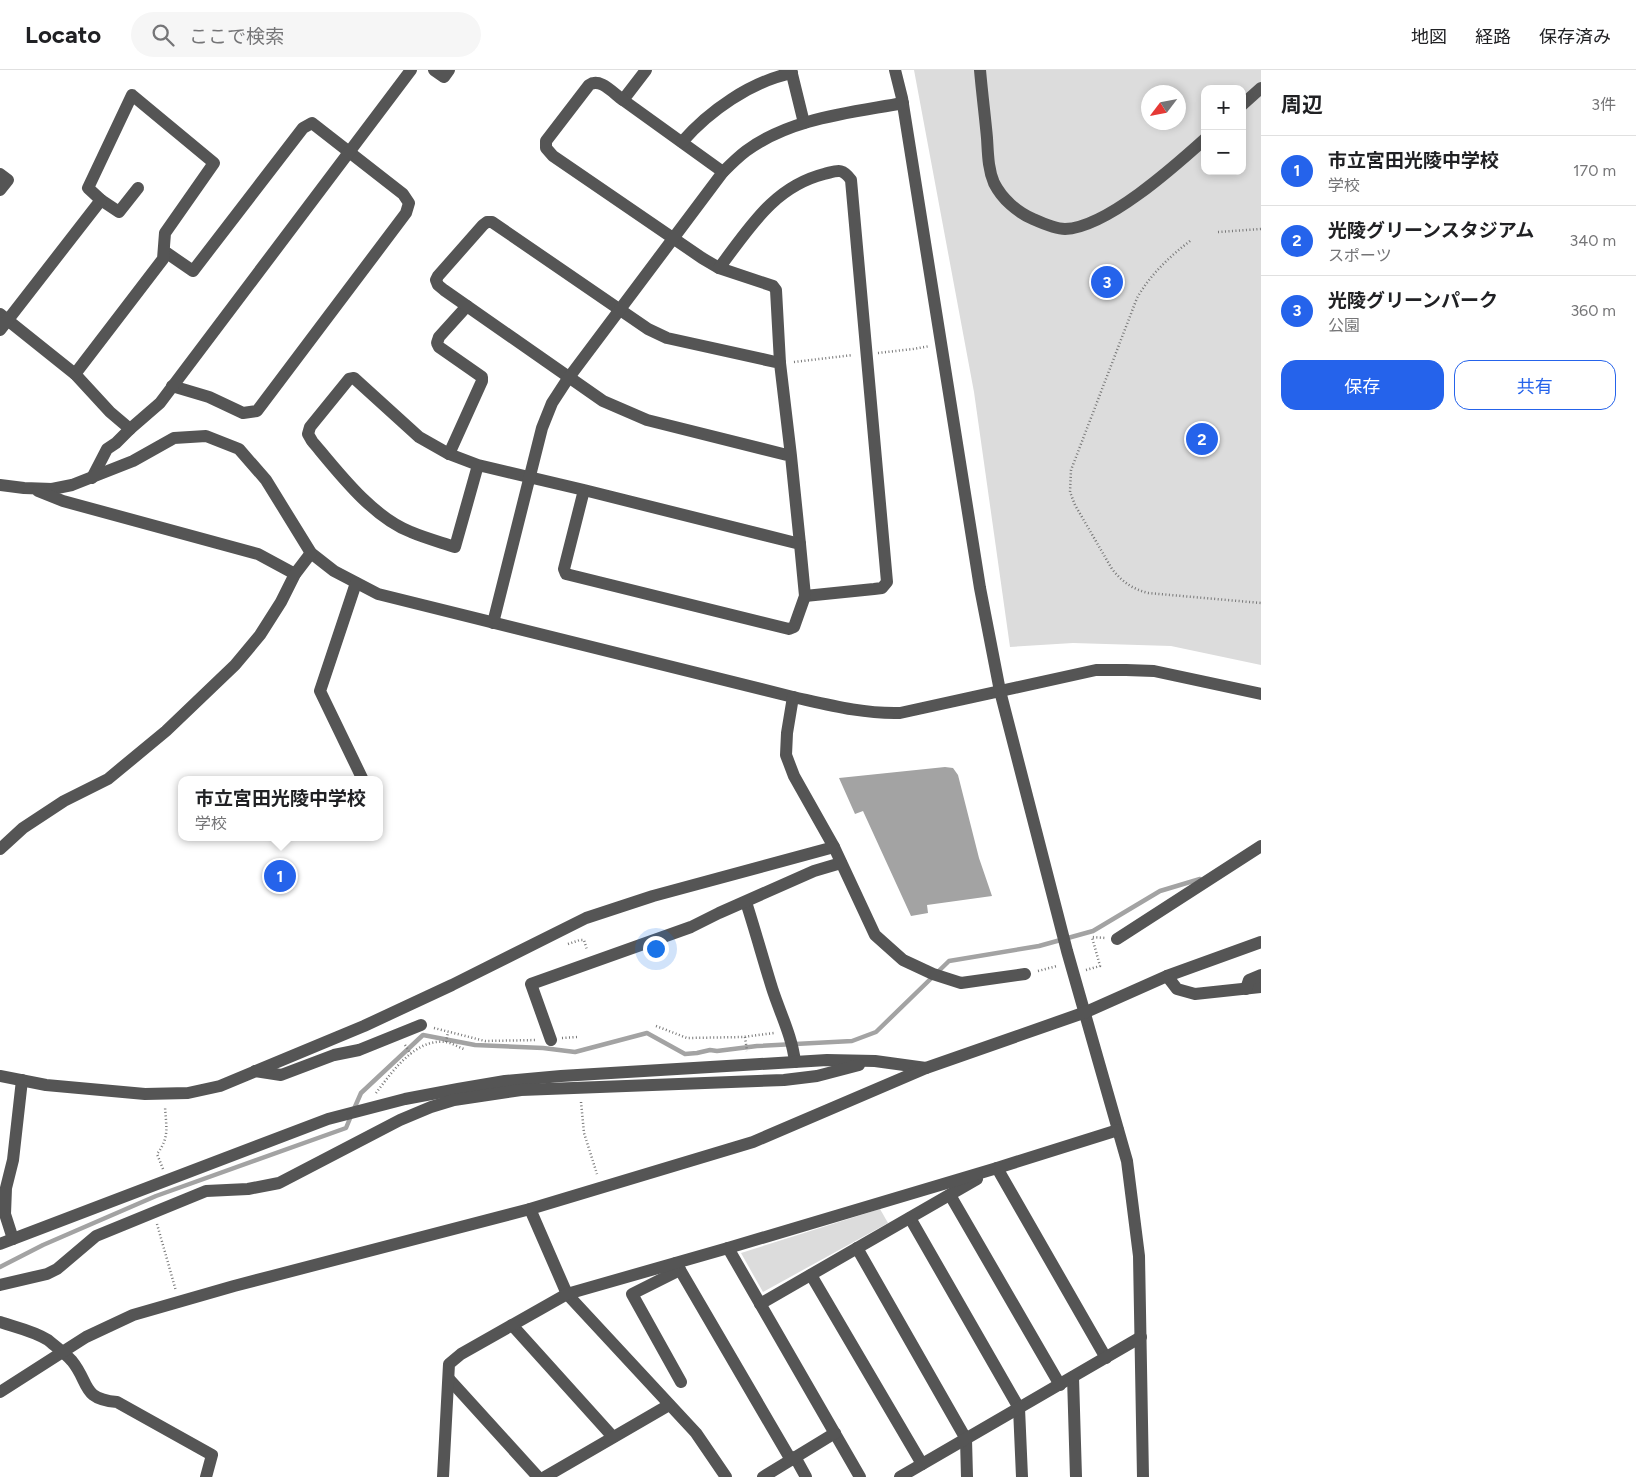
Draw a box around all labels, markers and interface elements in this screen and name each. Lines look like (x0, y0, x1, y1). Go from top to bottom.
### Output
search box (131, 12, 481, 57)
text: Locato (25, 20, 101, 49)
icon: search (149, 21, 177, 49)
text: ここで検索 (189, 25, 284, 48)
text: 地図 (1411, 26, 1447, 48)
text: 経路 (1475, 26, 1511, 48)
text: 保存済み (1539, 26, 1611, 48)
north arrow (1141, 85, 1186, 130)
map controls (1201, 85, 1246, 175)
button: + (1201, 85, 1246, 130)
text: 周辺 (1281, 92, 1323, 117)
text: 3件 (1591, 95, 1616, 114)
button: − (1201, 130, 1246, 175)
text: 市立宮田光陵中学校 (1328, 149, 1499, 172)
text: 1 (1294, 161, 1300, 180)
text: 170 m (1573, 161, 1616, 180)
text: 学校 (1328, 176, 1360, 195)
text: 光陵グリーンスタジアム (1328, 219, 1534, 242)
text: 2 (1292, 231, 1302, 250)
text: 340 m (1570, 231, 1616, 250)
text: スポーツ (1328, 246, 1392, 265)
pin: 3 (1091, 263, 1123, 301)
text: 光陵グリーンパーク (1328, 289, 1498, 312)
text: 3 (1293, 301, 1301, 320)
text: 360 m (1570, 301, 1616, 320)
text: 公園 (1328, 316, 1360, 335)
button: 保存 (1281, 360, 1444, 410)
button: 共有 (1454, 360, 1616, 410)
pin: 2 (1186, 420, 1218, 458)
popup (178, 776, 383, 841)
text: 市立宮田光陵中学校 (195, 787, 366, 810)
text: 学校 (195, 814, 227, 833)
pin: 1 (264, 857, 296, 895)
your location (643, 936, 669, 962)

